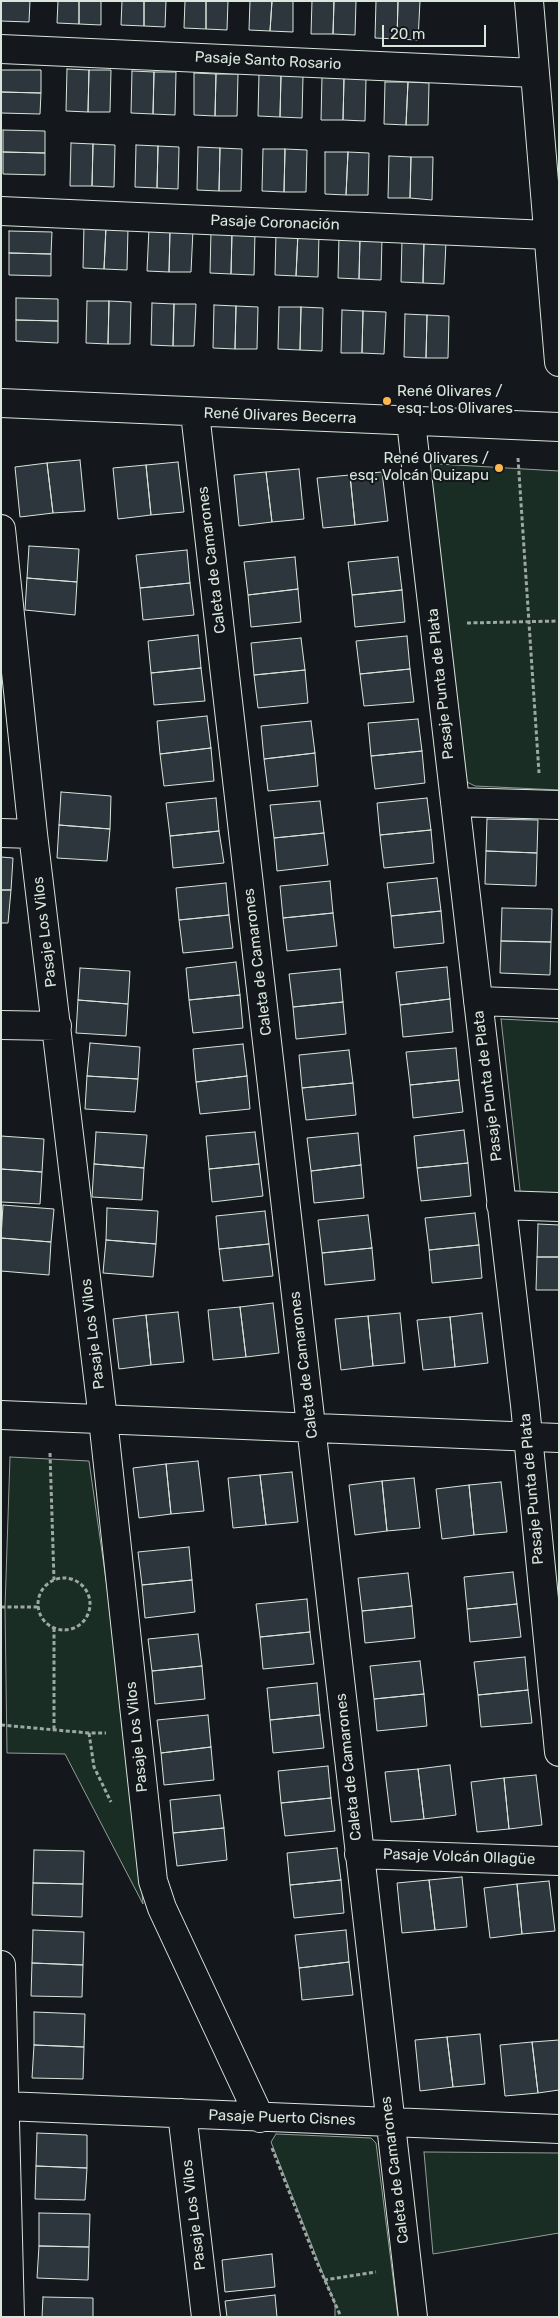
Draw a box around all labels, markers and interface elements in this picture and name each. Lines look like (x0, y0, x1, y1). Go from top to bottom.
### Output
scale bar (385, 15, 489, 47)
text: 20 m (390, 25, 425, 43)
street label: Pasaje Santo Rosario (194, 48, 342, 74)
street label: Pasaje Coronación (210, 212, 340, 234)
place label: René Olivares / esq. Los Olivares (397, 383, 513, 418)
marker: René Olivares / esq. Los Olivares (381, 395, 393, 407)
street label: René Olivares Becerra (203, 404, 357, 428)
place label: René Olivares / esq. Volcán Quizapu (349, 450, 489, 485)
marker: René Olivares / esq. Volcán Quizapu (493, 462, 505, 474)
street label: Caleta de Camarones (194, 485, 230, 635)
street label: Pasaje Punta de Plata (424, 608, 458, 760)
street label: Pasaje Los Vilos (29, 876, 61, 988)
street label: Caleta de Camarones (240, 887, 276, 1037)
street label: Pasaje Punta de Plata (470, 1010, 506, 1162)
street label: Pasaje Los Vilos (77, 1278, 109, 1390)
street label: Caleta de Camarones (286, 1290, 322, 1440)
street label: Pasaje Punta de Plata (516, 1413, 548, 1565)
street label: Pasaje Los Vilos (122, 1681, 152, 1793)
street label: Caleta de Camarones (332, 1692, 366, 1842)
street label: Pasaje Volcán Ollagüe (383, 1845, 535, 1869)
street label: Caleta de Camarones (377, 2095, 413, 2245)
street label: Pasaje Puerto Cisnes (208, 2106, 356, 2130)
street label: Pasaje Los Vilos (178, 2159, 210, 2271)

